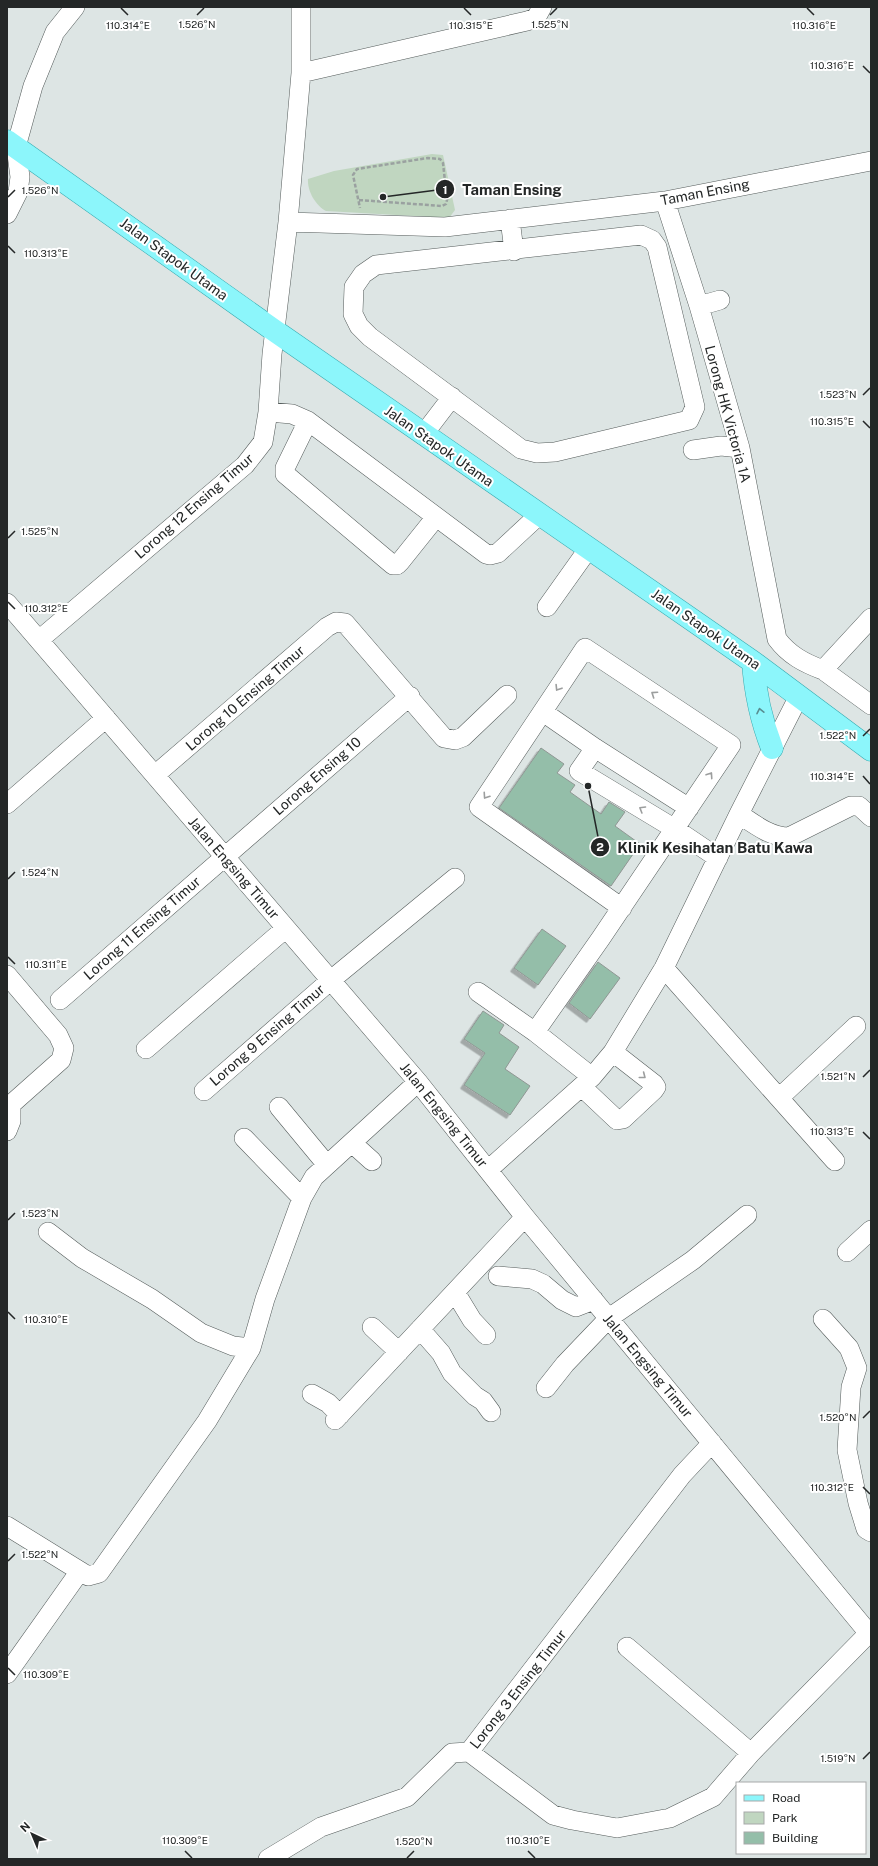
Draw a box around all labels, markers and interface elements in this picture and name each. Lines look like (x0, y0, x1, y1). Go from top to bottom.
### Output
text: 1.526°N (178, 18, 216, 30)
text: 1.525°N (531, 18, 569, 30)
text: 110.314°E (106, 19, 150, 31)
text: 110.315°E (449, 19, 493, 31)
text: 110.316°E (792, 19, 836, 31)
text: 110.316°E (810, 59, 854, 71)
street label: Taman Ensing (659, 175, 751, 208)
callout: Taman Ensing (435, 176, 570, 203)
text: Taman Ensing (462, 181, 562, 198)
text: 1 (442, 183, 448, 197)
text: 1.526°N (21, 184, 59, 196)
street label: Jalan Stapok Utama (117, 215, 231, 303)
text: 110.313°E (24, 247, 68, 259)
street label: Lorong HK Victoria 1A (702, 344, 754, 485)
text: 1.523°N (819, 388, 857, 400)
street label: Jalan Stapok Utama (381, 402, 497, 490)
text: 110.315°E (810, 415, 854, 427)
street label: Lorong 12 Ensing Timur (132, 450, 256, 562)
text: 1.525°N (21, 525, 59, 537)
street label: Jalan Stapok Utama (648, 585, 764, 673)
text: 110.312°E (24, 602, 68, 614)
street label: Lorong 10 Ensing Timur (182, 642, 308, 754)
one-way arrow (556, 683, 563, 690)
one-way arrow (651, 692, 658, 699)
one-way arrow (757, 708, 765, 714)
text: 1.522°N (820, 729, 856, 741)
street label: Lorong Ensing 10 (270, 734, 364, 818)
text: 110.314°E (810, 770, 854, 782)
one-way arrow (705, 772, 713, 779)
one-way arrow (484, 792, 491, 799)
one-way arrow (639, 806, 646, 814)
street label: Jalan Engsing Timur (185, 814, 283, 922)
callout: Klinik Kesihatan Batu Kawa (590, 834, 821, 861)
text: Klinik Kesihatan Batu Kawa (617, 839, 813, 856)
text: 2 (596, 840, 604, 854)
text: 1.524°N (21, 866, 59, 878)
street label: Lorong 11 Ensing Timur (81, 873, 203, 983)
text: 110.311°E (25, 958, 67, 970)
street label: Lorong 9 Ensing Timur (207, 981, 327, 1089)
street label: Jalan Engsing Timur (397, 1059, 491, 1171)
text: 1.521°N (821, 1070, 855, 1082)
one-way arrow (639, 1071, 646, 1078)
text: 110.313°E (810, 1125, 854, 1137)
text: 1.523°N (21, 1207, 59, 1219)
street label: Jalan Engsing Timur (600, 1311, 696, 1421)
text: 110.310°E (24, 1313, 68, 1325)
text: 1.520°N (820, 1411, 856, 1423)
text: 110.312°E (810, 1481, 854, 1493)
text: 1.522°N (22, 1548, 58, 1560)
street label: Lorong 3 Ensing Timur (467, 1626, 569, 1752)
text: 110.309°E (23, 1668, 69, 1680)
text: 1.519°N (820, 1752, 856, 1764)
legend (736, 1782, 866, 1854)
text: Road (772, 1791, 800, 1805)
text: Park (772, 1811, 798, 1825)
north arrow (12, 1814, 52, 1854)
text: N (18, 1820, 32, 1834)
text: Building (772, 1831, 818, 1845)
text: 110.309°E (162, 1834, 208, 1846)
text: 110.310°E (506, 1834, 550, 1846)
text: 1.520°N (396, 1835, 432, 1847)

